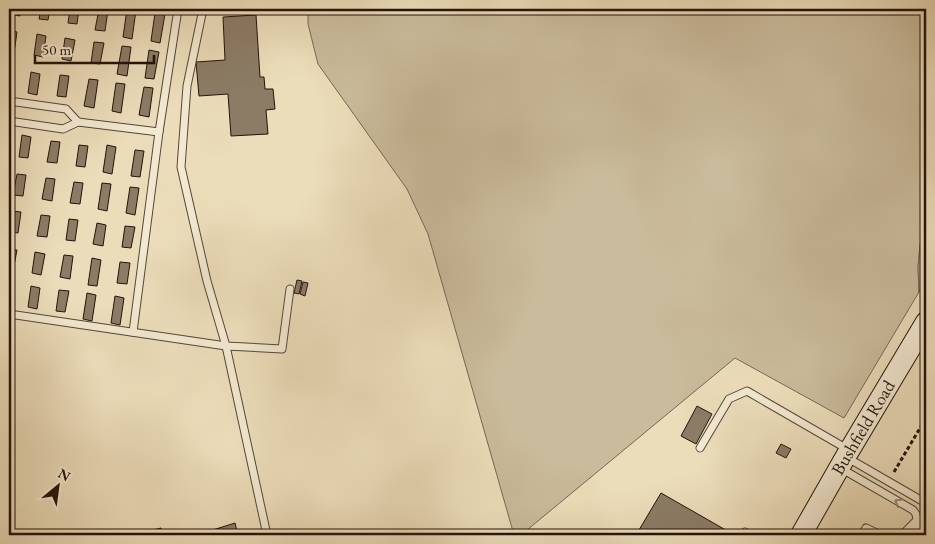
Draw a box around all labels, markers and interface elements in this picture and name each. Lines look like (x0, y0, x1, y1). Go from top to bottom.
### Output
scale bar (35, 32, 154, 64)
text: 50 m (42, 40, 71, 59)
street label: Bushfield Road (826, 375, 900, 479)
north arrow (32, 462, 82, 512)
text: N (55, 464, 74, 486)
one-way arrow (895, 499, 904, 509)

